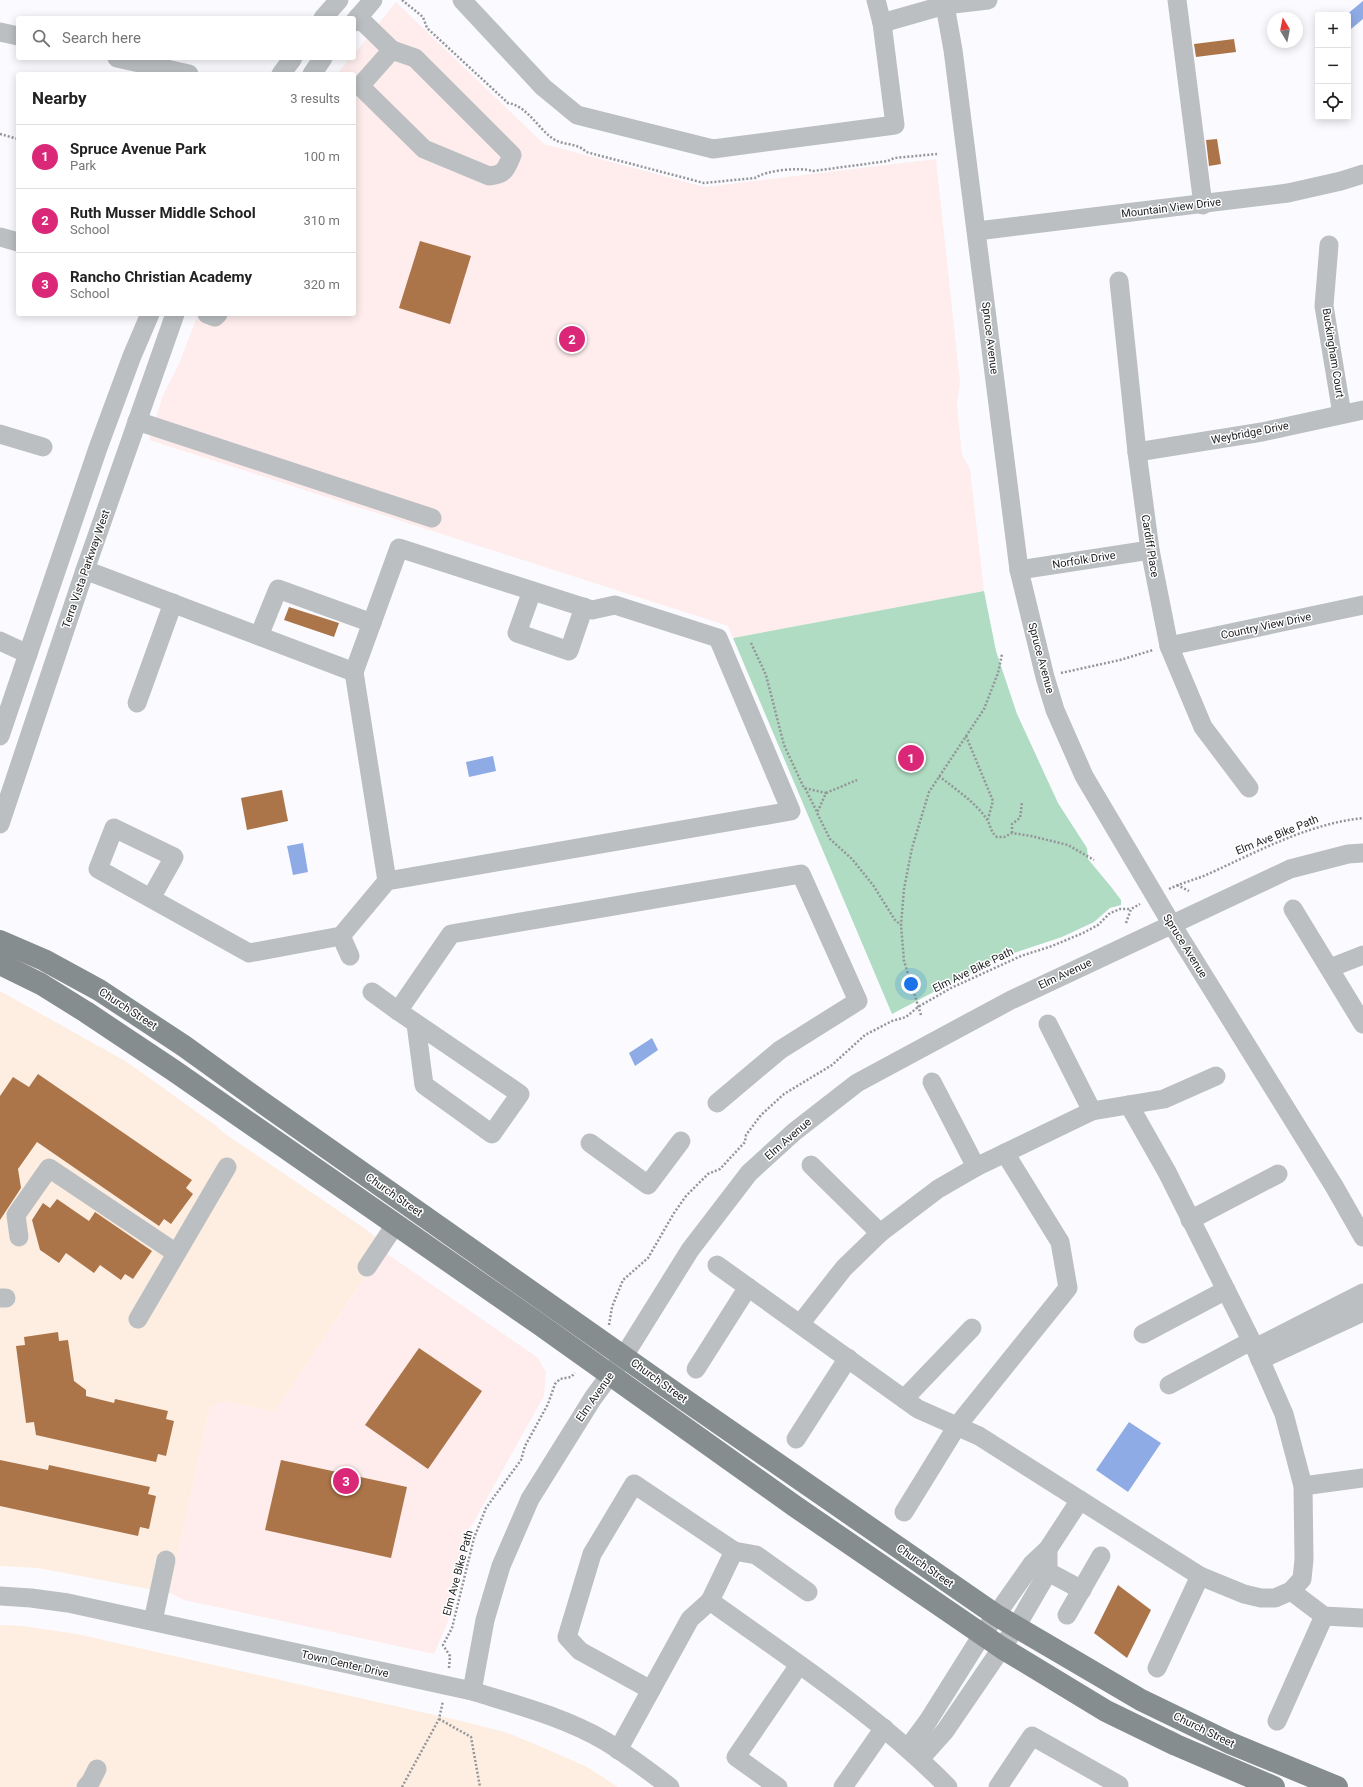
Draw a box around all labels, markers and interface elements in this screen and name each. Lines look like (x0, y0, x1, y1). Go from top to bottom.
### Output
north arrow (1267, 12, 1303, 48)
map controls (1315, 12, 1351, 120)
button: + (1315, 12, 1351, 48)
search box (16, 16, 356, 60)
icon: search (30, 27, 52, 49)
text: Search here (62, 29, 141, 47)
button: − (1315, 48, 1351, 84)
button: locate (1315, 84, 1351, 120)
text: Nearby (32, 88, 87, 108)
text: 3 results (290, 91, 340, 106)
text: Spruce Avenue Park (70, 140, 206, 158)
text: 1 (41, 149, 49, 164)
text: 100 m (303, 149, 340, 164)
text: Park (70, 158, 96, 173)
street label: Mountain View Drive (1120, 195, 1222, 221)
text: Ruth Musser Middle School (70, 204, 256, 222)
text: 2 (41, 213, 49, 228)
text: 310 m (303, 213, 340, 228)
text: School (70, 222, 110, 237)
text: Rancho Christian Academy (70, 268, 252, 286)
text: 3 (41, 277, 49, 292)
text: 320 m (303, 277, 340, 292)
text: School (70, 286, 110, 301)
street label: Spruce Avenue (979, 301, 1001, 375)
street label: Buckingham Court (1319, 307, 1347, 399)
pin: 2 (559, 324, 585, 354)
street label: Weybridge Drive (1210, 419, 1290, 447)
street label: Terra Vista Parkway West (60, 508, 113, 630)
street label: Cardiff Place (1139, 514, 1161, 578)
street label: Norfolk Drive (1052, 549, 1117, 571)
street label: Country View Drive (1220, 610, 1313, 642)
street label: Spruce Avenue (1025, 621, 1057, 695)
pin: 1 (898, 743, 924, 773)
street label: Elm Ave Bike Path (1234, 812, 1320, 858)
street label: Spruce Avenue (1160, 912, 1210, 980)
street label: Elm Ave Bike Path (931, 945, 1015, 995)
street label: Elm Avenue (1036, 956, 1094, 992)
your location (901, 974, 921, 994)
street label: Church Street (97, 985, 160, 1033)
street label: Elm Avenue (762, 1115, 814, 1163)
street label: Church Street (363, 1171, 425, 1220)
street label: Church Street (628, 1356, 690, 1406)
street label: Elm Avenue (573, 1370, 617, 1424)
pin: 3 (333, 1466, 359, 1496)
street label: Elm Ave Bike Path (440, 1529, 476, 1617)
street label: Church Street (894, 1542, 956, 1591)
street label: Town Center Drive (300, 1648, 390, 1680)
street label: Church Street (1171, 1710, 1237, 1751)

